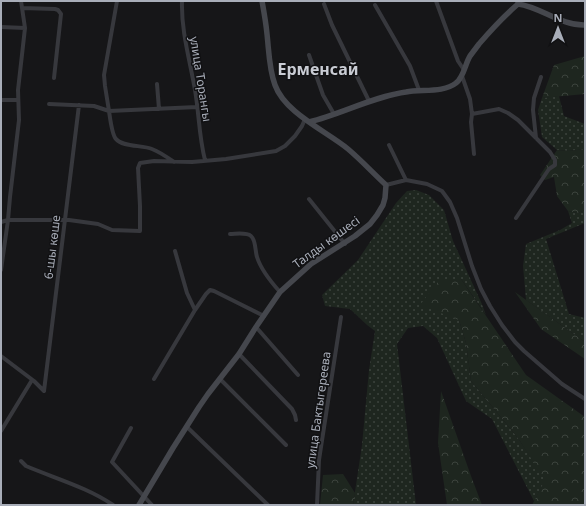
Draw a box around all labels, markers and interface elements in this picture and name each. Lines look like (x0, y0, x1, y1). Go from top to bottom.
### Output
north arrow (538, 8, 578, 48)
text: N (554, 10, 562, 25)
street label: улица Торангы (186, 35, 216, 123)
district label: Ерменсай (277, 58, 359, 80)
street label: Талды көшесі (289, 212, 363, 272)
street label: 6-шы көше (40, 214, 64, 280)
street label: улица Бактыгереева (301, 350, 335, 470)

